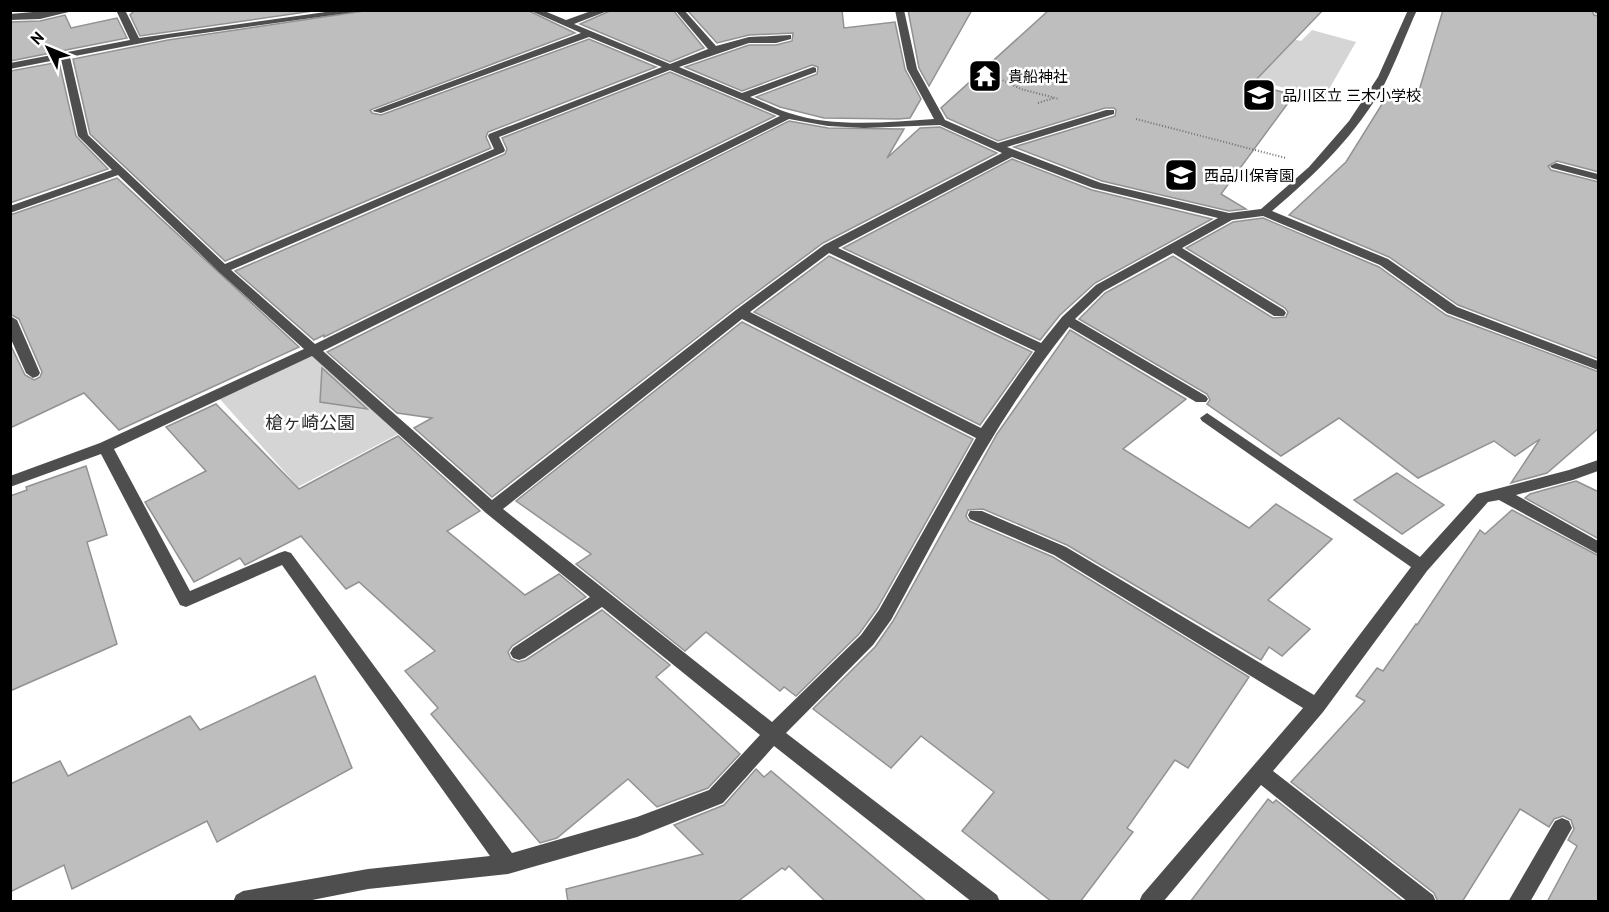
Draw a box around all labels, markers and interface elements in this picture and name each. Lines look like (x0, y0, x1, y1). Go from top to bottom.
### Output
north arrow (18, 18, 78, 78)
text: N (26, 27, 48, 48)
temple icon: 貴船神社 (967, 58, 1003, 94)
place label: 貴船神社 (1008, 67, 1068, 86)
school or university icon: 品川区立 三木小学校 (1241, 77, 1277, 113)
place label: 品川区立 三木小学校 (1282, 86, 1421, 105)
school or university icon: 西品川保育園 (1163, 157, 1199, 193)
place label: 西品川保育園 (1204, 166, 1294, 185)
park label: 槍ヶ崎公園 (265, 411, 355, 434)

